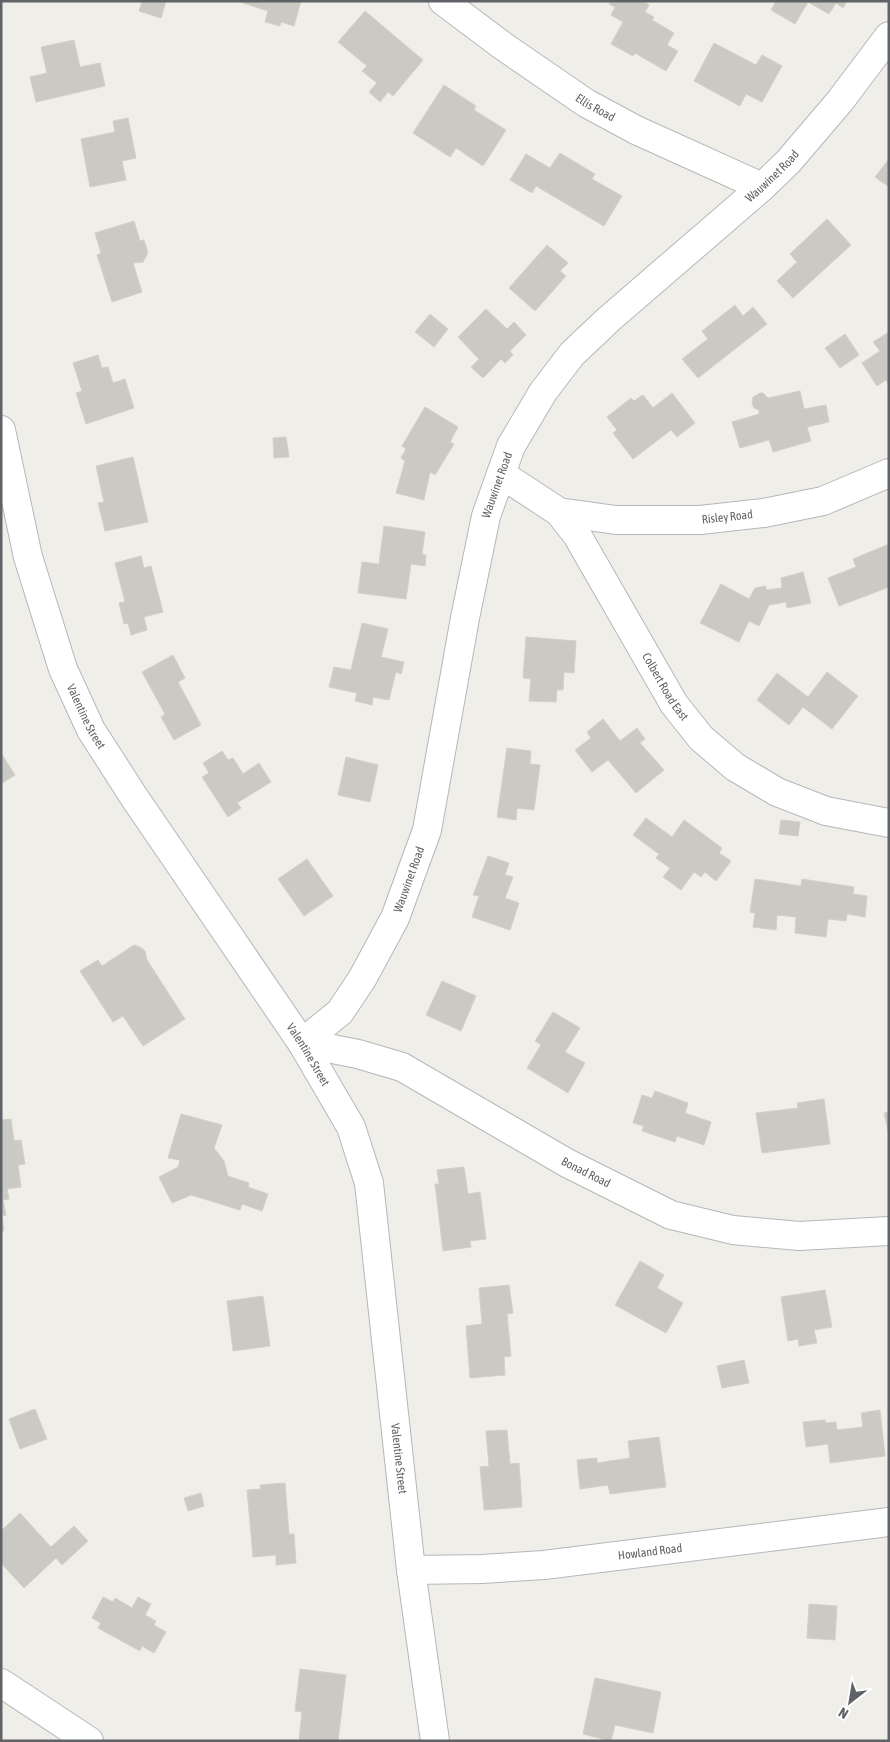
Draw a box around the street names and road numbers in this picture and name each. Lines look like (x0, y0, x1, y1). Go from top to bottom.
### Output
street label: Ellis Road (573, 91, 617, 124)
street label: Wauwinet Road (743, 147, 802, 205)
street label: Wauwinet Road (479, 450, 515, 520)
street label: Risley Road (701, 507, 753, 527)
street label: Colbert Road East (639, 650, 692, 724)
street label: Valentine Street (64, 682, 109, 752)
street label: Wauwinet Road (391, 845, 427, 914)
street label: Valentine Street (284, 1021, 333, 1089)
street label: Bonad Road (559, 1154, 613, 1191)
street label: Valentine Street (388, 1422, 410, 1495)
street label: Howland Road (617, 1541, 683, 1563)

